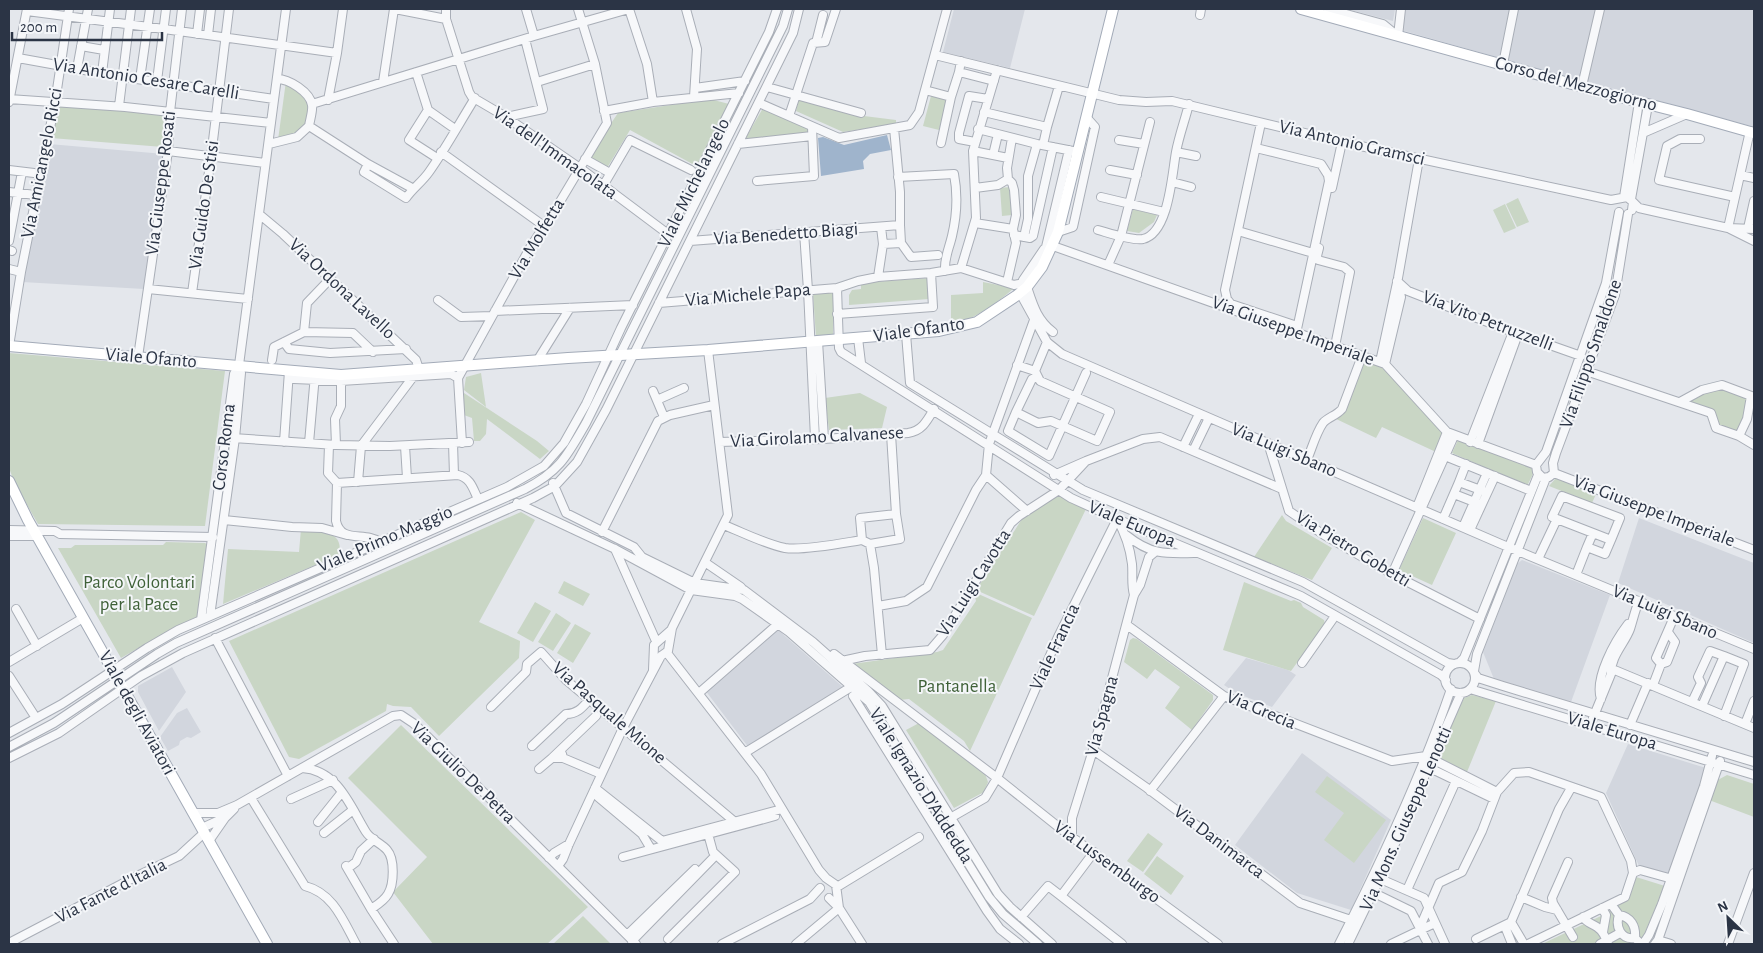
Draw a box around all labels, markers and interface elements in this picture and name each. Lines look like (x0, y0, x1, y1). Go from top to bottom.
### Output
scale bar (12, 10, 162, 42)
text: 200 m (20, 20, 57, 35)
street label: Corso del Mezzogiorno (1493, 53, 1659, 115)
street label: Via Antonio Cesare Carelli (51, 55, 241, 103)
street label: Via Amicangelo Ricci (18, 86, 66, 240)
street label: Via dell'Immacolata (489, 103, 621, 203)
street label: Via Giuseppe Rosati (143, 110, 179, 256)
street label: Viale Michelangelo (654, 115, 734, 251)
street label: Via Antonio Gramsci (1277, 117, 1427, 169)
street label: Via Guido De Stisi (186, 139, 222, 271)
street label: Via Molfetta (505, 195, 569, 283)
street label: Via Benedetto Biagi (713, 219, 859, 249)
street label: Via Ordona Lavello (285, 235, 399, 343)
street label: Via Filippo Smaldone (1557, 277, 1625, 431)
street label: Via Michele Papa (684, 280, 812, 310)
street label: Via Vito Petruzzelli (1420, 287, 1556, 355)
street label: Via Giuseppe Imperiale (1209, 293, 1377, 369)
street label: Viale Ofanto (872, 314, 966, 346)
street label: Viale Ofanto (104, 345, 198, 371)
street label: Corso Roma (209, 402, 239, 491)
street label: Via Luigi Sbano (1228, 419, 1340, 481)
street label: Via Girolamo Calvanese (730, 423, 904, 451)
street label: Via Giuseppe Imperiale (1571, 471, 1737, 551)
street label: Viale Europa (1086, 497, 1179, 551)
street label: Viale Primo Maggio (315, 502, 455, 576)
street label: Via Pietro Gobetti (1292, 507, 1414, 591)
street label: Via Luigi Cavotta (933, 526, 1015, 640)
park label: Parco Volontari per la Pace (83, 573, 195, 614)
street label: Via Luigi Sbano (1609, 581, 1721, 643)
street label: Viale Francia (1027, 601, 1083, 693)
street label: Viale degli Aviatori (95, 648, 179, 778)
street label: Via Pasquale Mione (548, 658, 670, 768)
street label: Via Spagna (1082, 673, 1122, 758)
park label: Pantanella (917, 677, 997, 696)
street label: Via Grecia (1223, 687, 1299, 733)
street label: Viale Ignazio D'Addedda (865, 705, 977, 867)
street label: Viale Europa (1565, 708, 1659, 754)
street label: Via Giulio De Petra (407, 718, 519, 828)
street label: Via Mons. Giuseppe Lenotti (1357, 724, 1455, 914)
street label: Via Danimarca (1170, 802, 1268, 882)
street label: Via Lussemburgo (1050, 817, 1164, 907)
street label: Via Fante d'Italia (52, 855, 170, 927)
north arrow (1703, 893, 1753, 943)
text: N (1716, 899, 1730, 916)

